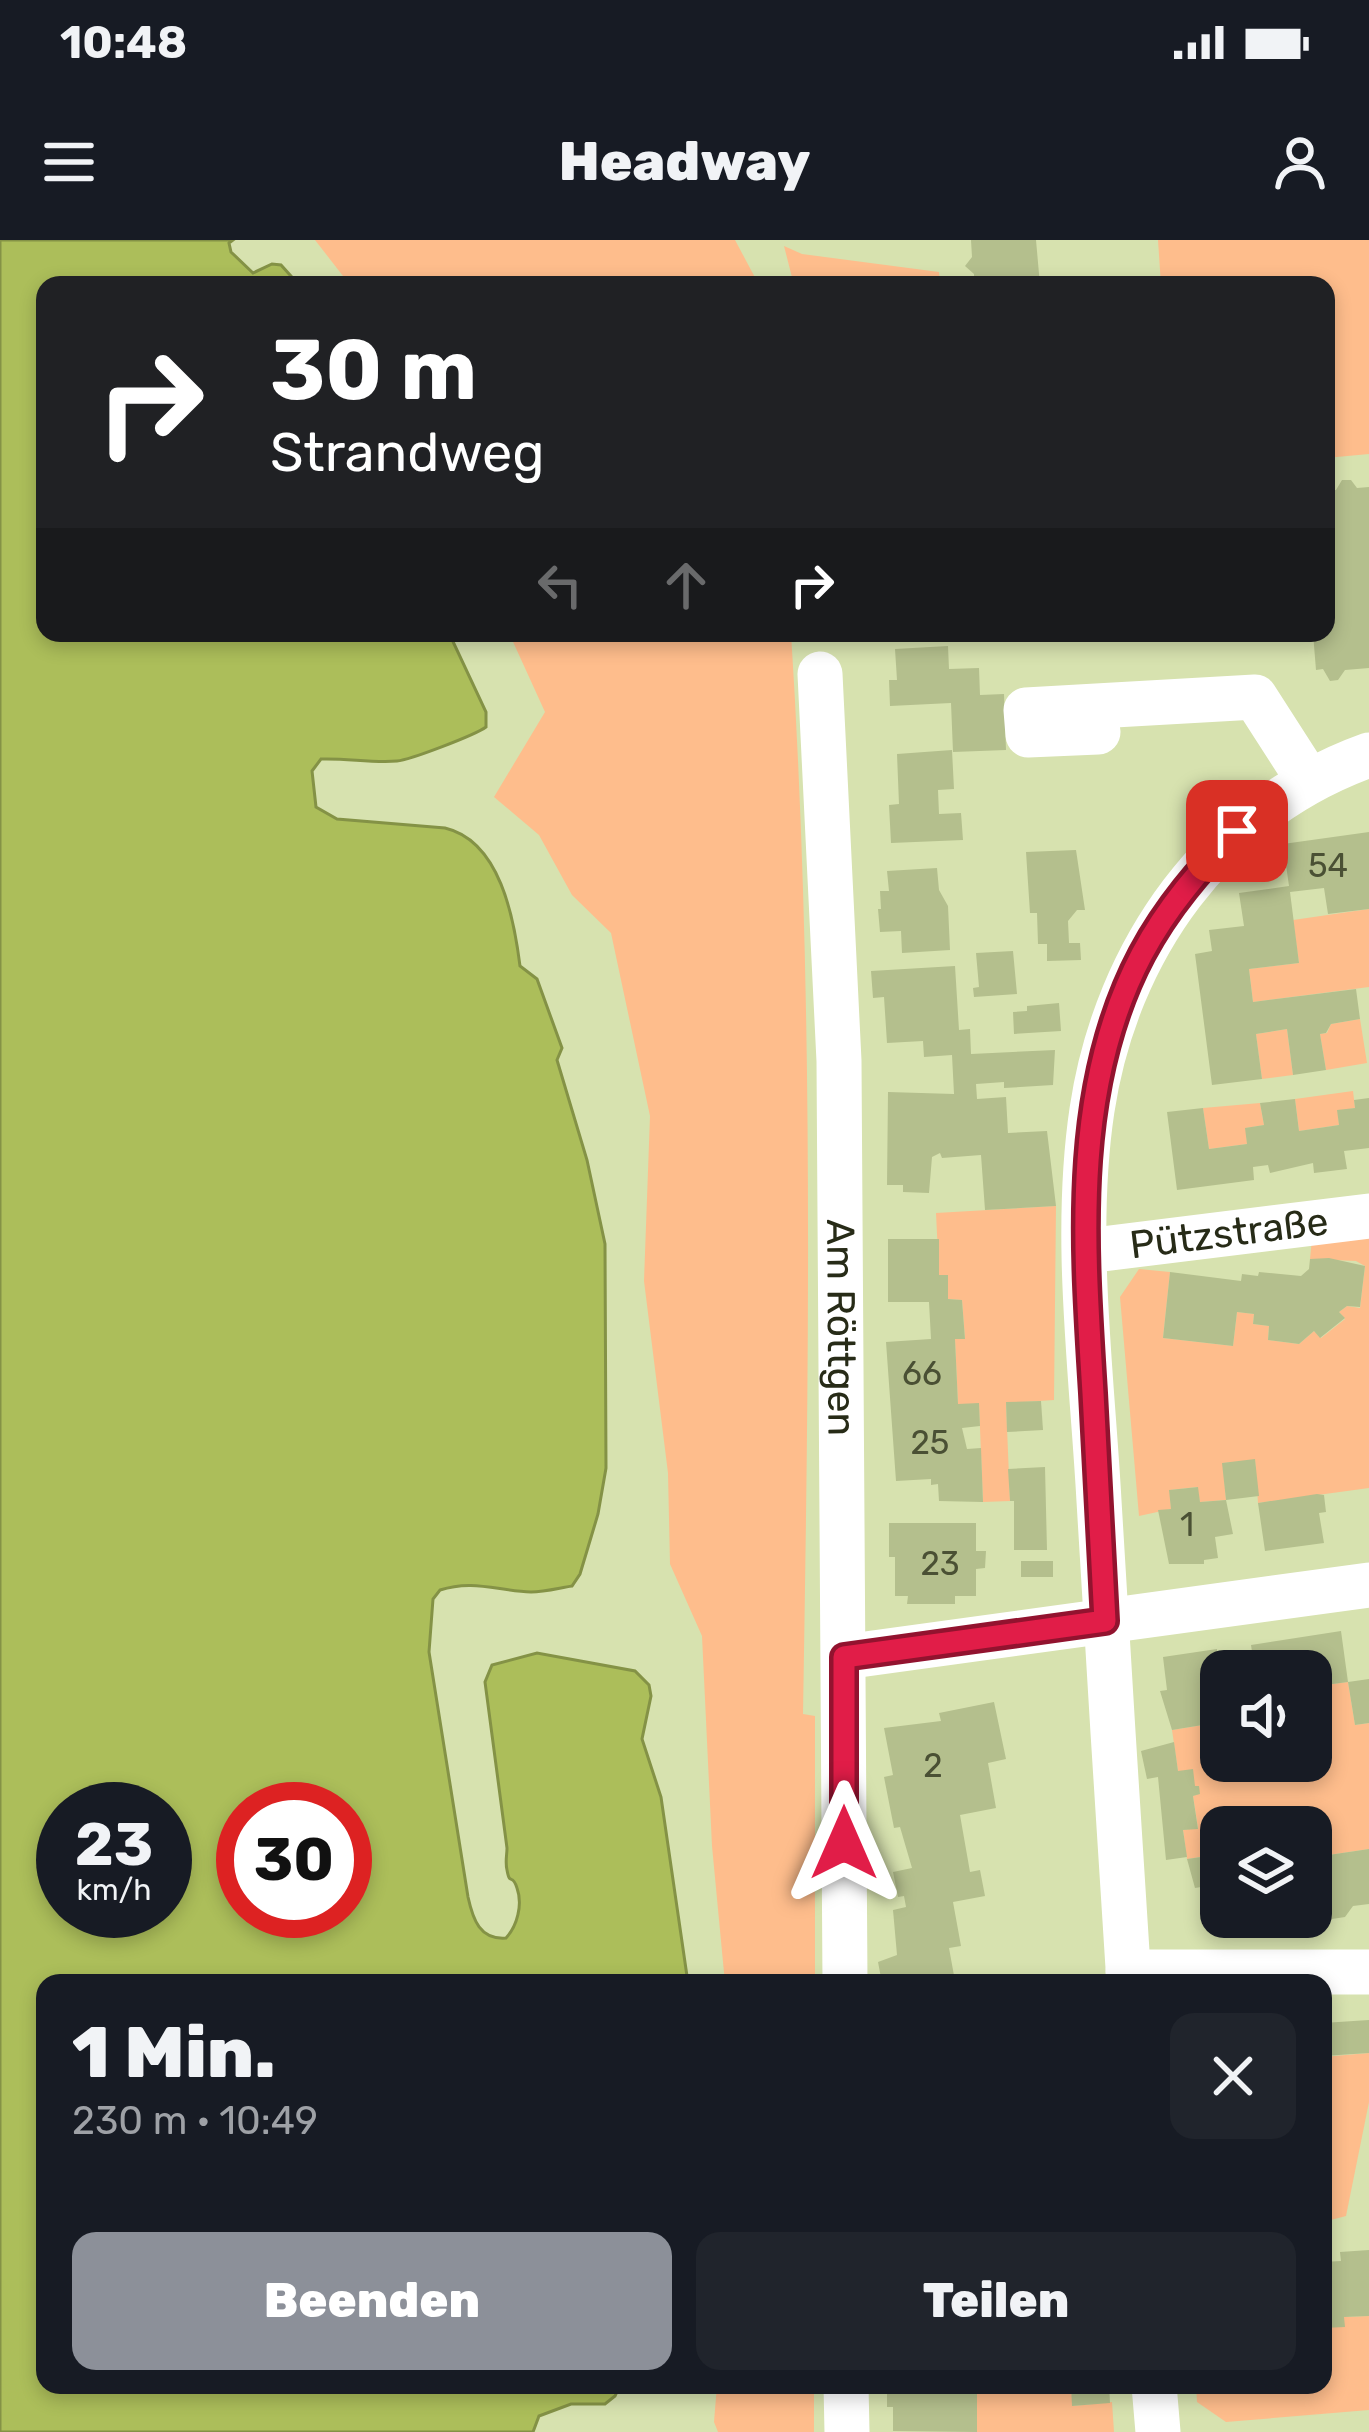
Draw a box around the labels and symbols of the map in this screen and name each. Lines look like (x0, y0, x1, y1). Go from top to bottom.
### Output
pin (1186, 780, 1288, 882)
house number: 54 (1308, 846, 1348, 885)
street label: Pützstraße (1127, 1198, 1331, 1268)
street label: Am Röttgen (817, 1219, 864, 1436)
house number: 66 (902, 1354, 942, 1393)
house number: 25 (911, 1423, 949, 1462)
house number: 1 (1180, 1505, 1194, 1544)
house number: 23 (920, 1544, 960, 1583)
house number: 2 (923, 1746, 943, 1785)
position arrow (781, 1780, 907, 1906)
speed limit sign: 30 (216, 1782, 372, 1938)

